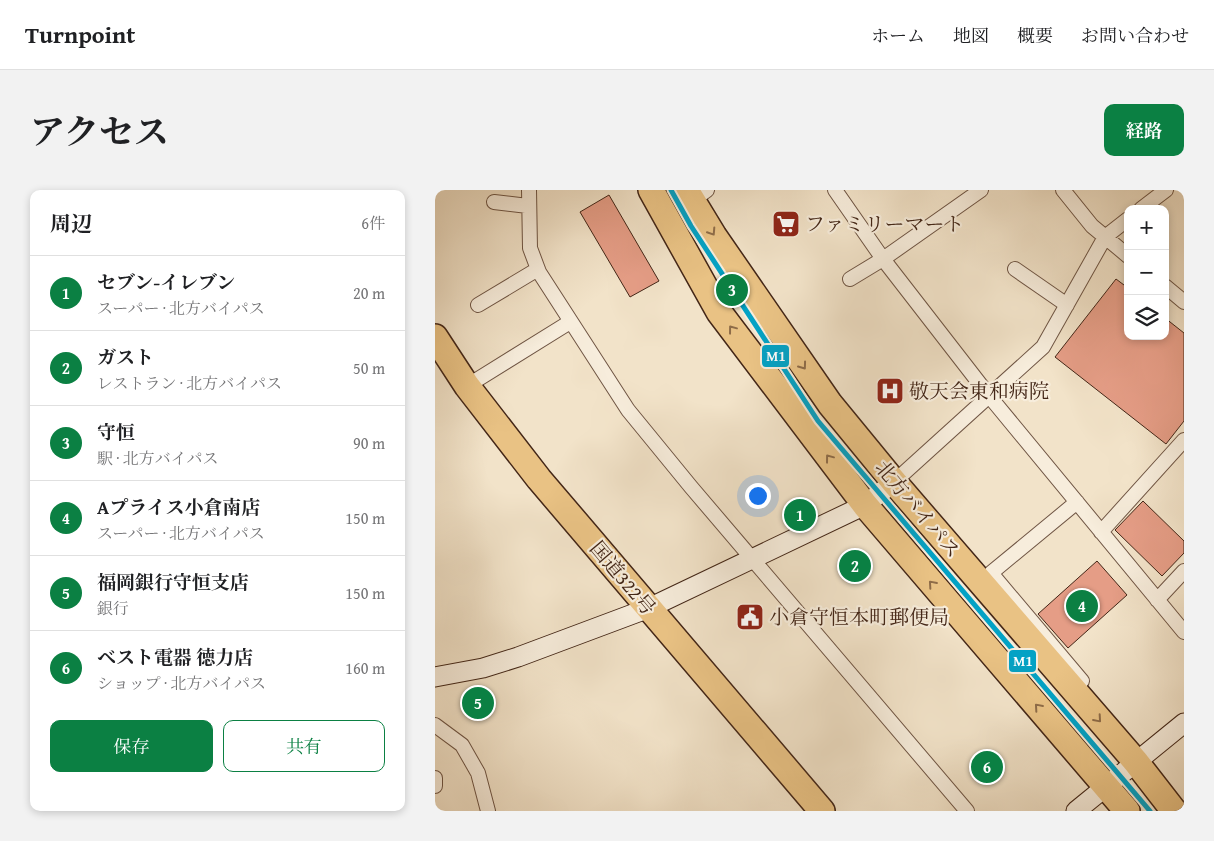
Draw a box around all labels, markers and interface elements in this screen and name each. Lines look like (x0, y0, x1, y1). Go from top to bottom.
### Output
text: Turnpoint (25, 17, 135, 52)
text: ホーム (871, 22, 925, 49)
text: 地図 (953, 22, 989, 49)
text: 概要 (1017, 22, 1053, 49)
text: お問い合わせ (1081, 22, 1189, 49)
button: 経路 (1104, 104, 1184, 156)
text: アクセス (30, 106, 169, 157)
map controls (1124, 205, 1169, 340)
button: + (1124, 205, 1169, 250)
text: 周辺 (50, 208, 92, 239)
supermarket icon: ファミリーマート (771, 209, 801, 239)
place label: ファミリーマート (805, 209, 965, 238)
text: 6件 (361, 211, 385, 235)
one-way arrow (705, 226, 715, 235)
button: − (1124, 250, 1169, 295)
text: セブン-イレブン (97, 268, 235, 296)
pin: 3 (716, 271, 748, 309)
text: 1 (62, 281, 70, 305)
text: 20 m (353, 281, 385, 305)
button: layers (1124, 295, 1169, 340)
text: スーパー · 北方バイパス (97, 296, 265, 320)
one-way arrow (729, 326, 737, 335)
text: ガスト (97, 343, 154, 371)
line badge: M1 (761, 344, 790, 368)
text: M1 (766, 346, 786, 366)
text: 2 (62, 356, 70, 380)
text: 50 m (353, 356, 385, 380)
one-way arrow (797, 360, 806, 370)
text: レストラン · 北方バイパス (97, 371, 282, 395)
hospital icon: 敬天会東和病院 (875, 376, 905, 406)
place label: 敬天会東和病院 (909, 376, 1049, 405)
text: 守恒 (97, 418, 135, 446)
text: 3 (62, 431, 70, 455)
text: 90 m (353, 431, 385, 455)
text: 駅 · 北方バイパス (97, 446, 218, 470)
street label: 北方バイパス (869, 454, 968, 564)
one-way arrow (827, 455, 835, 464)
your location (745, 483, 771, 509)
text: Aプライス小倉南店 (97, 493, 260, 521)
pin: 1 (784, 496, 816, 534)
text: 4 (62, 506, 70, 530)
text: 150 m (345, 506, 385, 530)
text: スーパー · 北方バイパス (97, 521, 265, 545)
street label: 国道322号 (584, 534, 663, 621)
pin: 2 (839, 547, 871, 585)
text: 福岡銀行守恒支店 (97, 568, 249, 596)
text: 5 (62, 581, 70, 605)
text: 150 m (345, 581, 385, 605)
one-way arrow (930, 581, 938, 590)
pin: 4 (1066, 587, 1098, 625)
text: 銀行 (97, 596, 129, 620)
public building icon: 小倉守恒本町郵便局 (735, 602, 765, 632)
place label: 小倉守恒本町郵便局 (769, 602, 949, 631)
text: ベスト電器 徳力店 (97, 643, 253, 671)
line badge: M1 (1008, 649, 1037, 673)
text: M1 (1013, 651, 1033, 671)
text: 6 (62, 656, 70, 680)
text: 160 m (345, 656, 385, 680)
text: ショップ · 北方バイパス (97, 671, 266, 695)
pin: 5 (462, 684, 494, 722)
one-way arrow (1035, 704, 1044, 713)
one-way arrow (1092, 713, 1101, 722)
button: 保存 (50, 720, 213, 772)
button: 共有 (223, 720, 385, 772)
pin: 6 (971, 748, 1003, 786)

